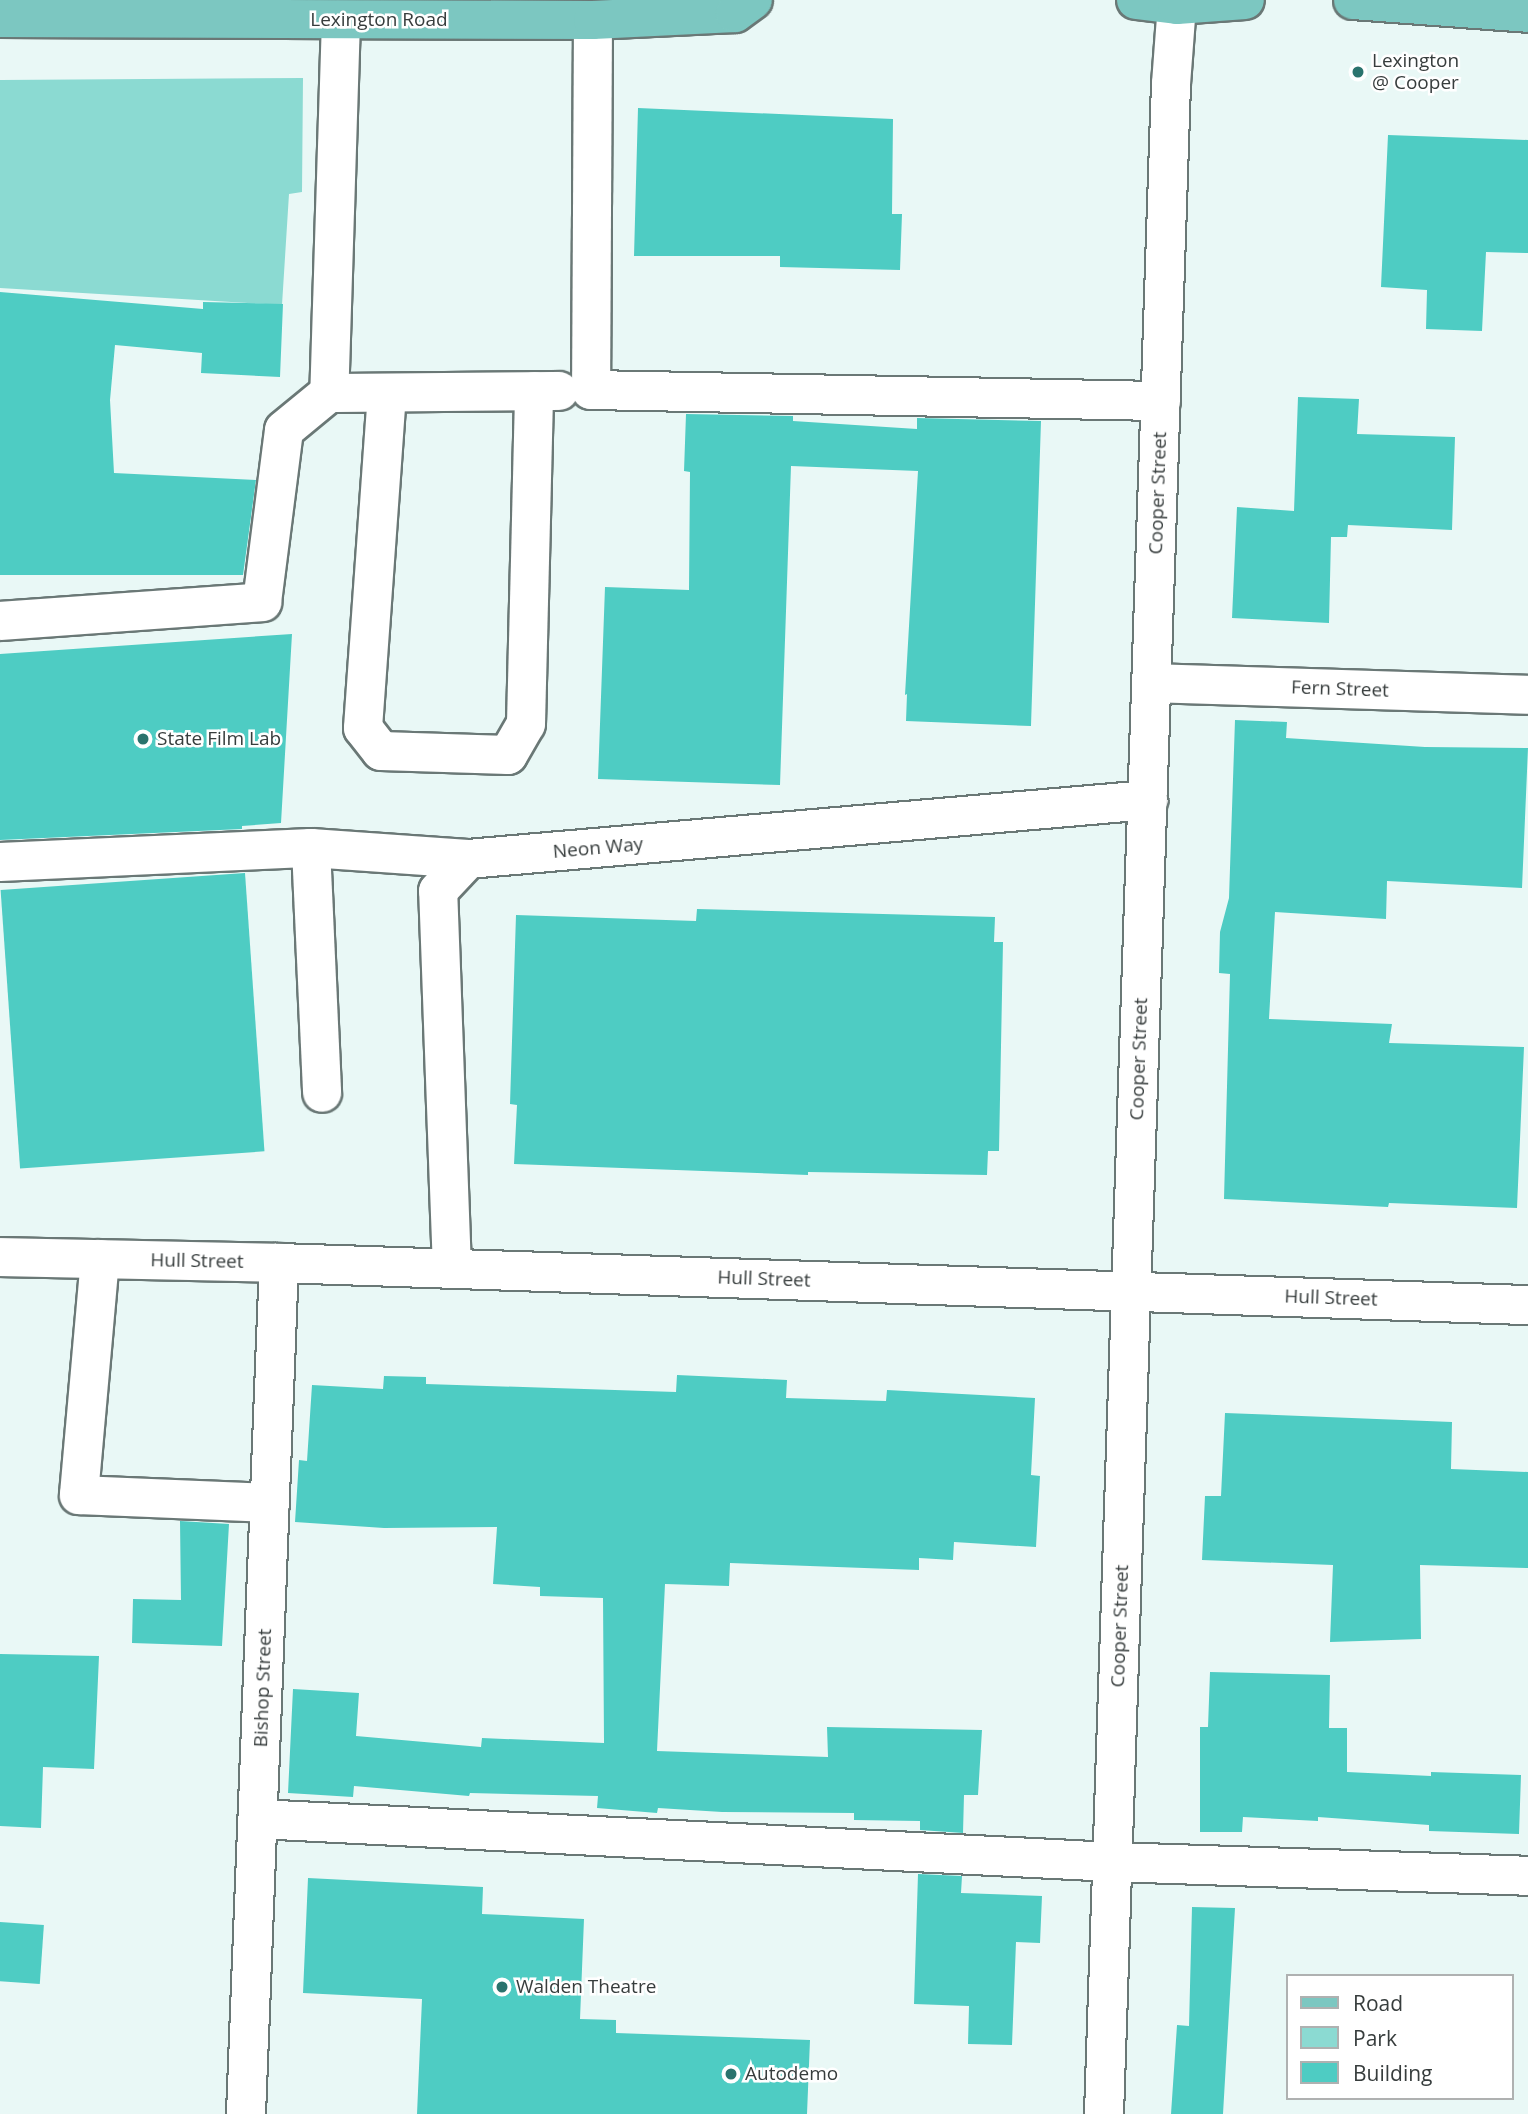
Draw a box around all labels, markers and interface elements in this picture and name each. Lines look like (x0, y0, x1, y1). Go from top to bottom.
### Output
street label: Lexington Road (310, 9, 448, 31)
place label: Lexington @ Cooper (1372, 50, 1459, 94)
marker: Lexington @ Cooper (1350, 64, 1366, 80)
street label: Cooper Street (1144, 431, 1172, 555)
street label: Fern Street (1291, 676, 1389, 702)
place label: State Film Lab (157, 728, 281, 750)
marker: State Film Lab (135, 731, 151, 747)
street label: Neon Way (552, 833, 644, 863)
street label: Cooper Street (1125, 997, 1153, 1121)
street label: Hull Street (150, 1249, 244, 1273)
street label: Hull Street (717, 1266, 811, 1292)
street label: Hull Street (1284, 1285, 1378, 1311)
street label: Cooper Street (1106, 1564, 1134, 1688)
street label: Bishop Street (250, 1628, 276, 1748)
legend (1286, 1974, 1514, 2100)
place label: Walden Theatre (516, 1976, 656, 1998)
marker: Walden Theatre (494, 1979, 510, 1995)
text: Road (1353, 1989, 1403, 2017)
text: Park (1353, 2024, 1397, 2052)
text: Building (1353, 2059, 1432, 2087)
place label: Autodemo (745, 2063, 838, 2085)
marker: Autodemo (723, 2066, 739, 2082)

